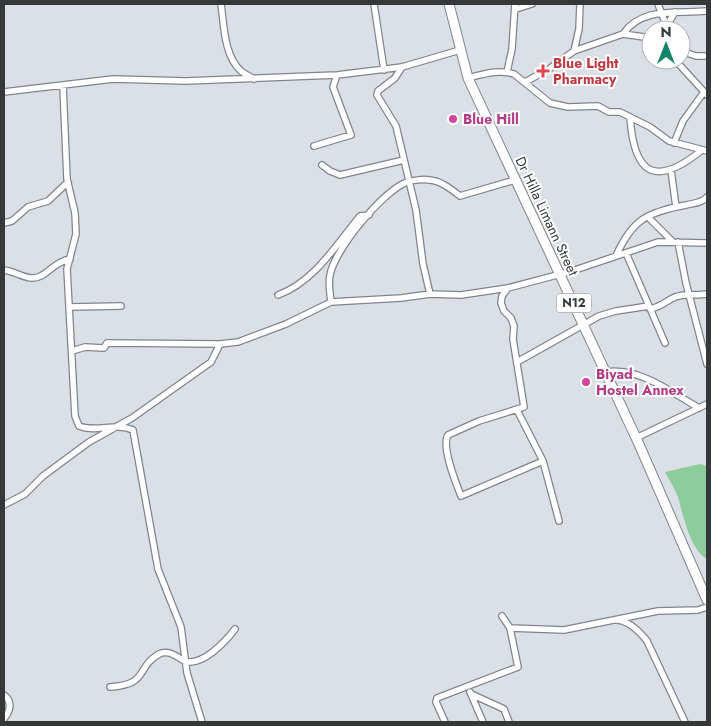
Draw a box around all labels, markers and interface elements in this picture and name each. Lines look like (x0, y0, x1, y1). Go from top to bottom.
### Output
north arrow (641, 20, 691, 70)
text: N (660, 22, 672, 42)
place label: Blue Light Pharmacy (553, 53, 619, 89)
marker: Blue Light Pharmacy (537, 65, 549, 77)
place label: Blue Hill (463, 109, 519, 129)
marker: Blue Hill (447, 113, 459, 125)
street label: Dr Hilla Limann Street (511, 153, 584, 279)
road number: N12 (556, 294, 592, 312)
place label: Biyad Hostel Annex (596, 364, 684, 400)
marker: Biyad Hostel Annex (580, 376, 592, 388)

